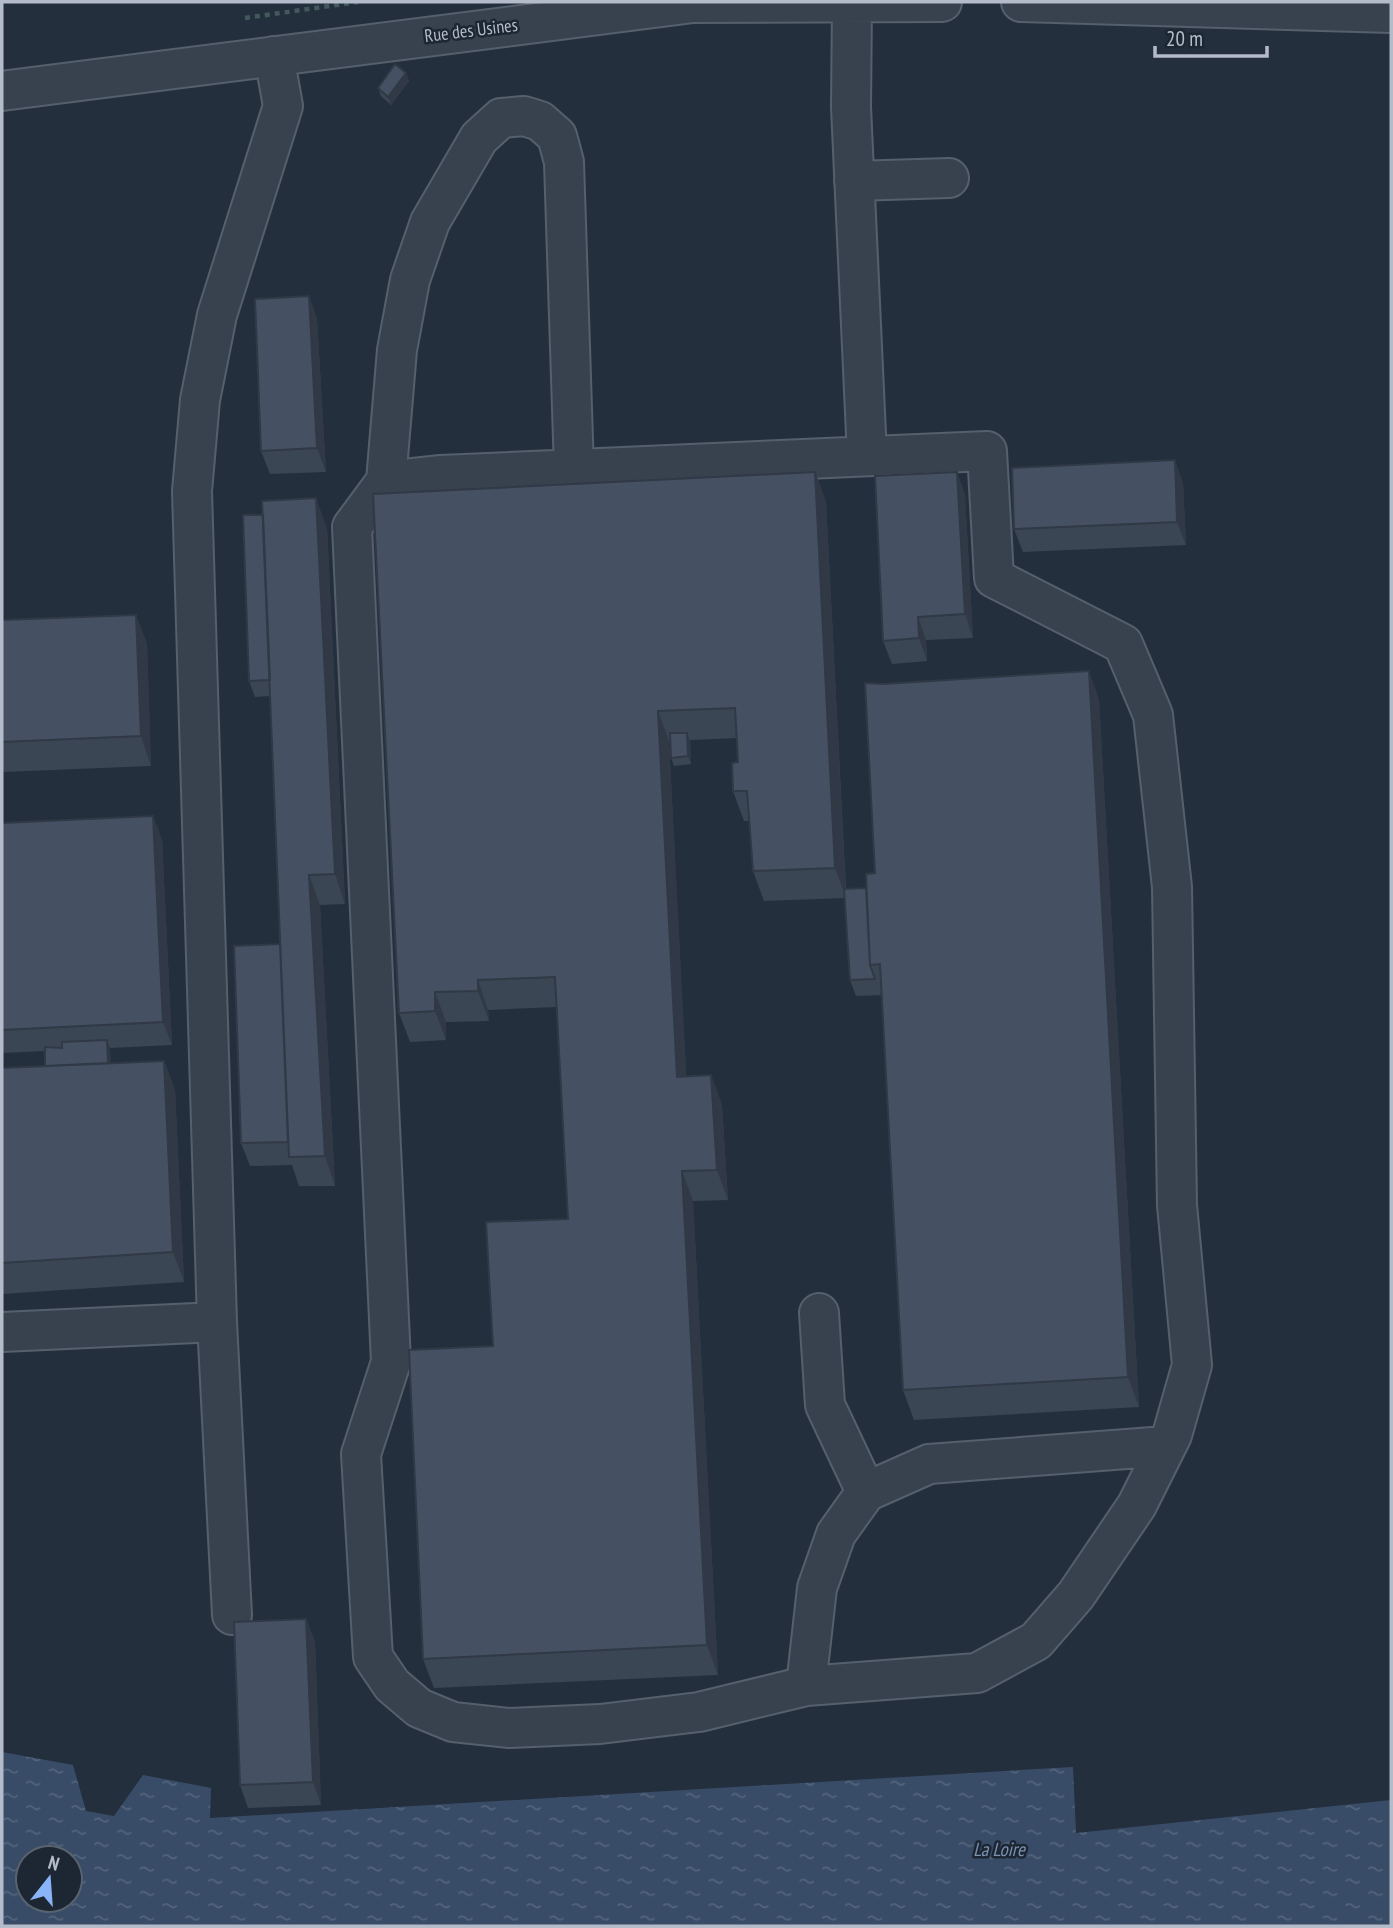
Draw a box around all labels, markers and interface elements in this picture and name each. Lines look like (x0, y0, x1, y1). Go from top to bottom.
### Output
street label: Rue des Usines (423, 13, 519, 47)
scale bar (1155, 14, 1267, 58)
text: 20 m (1166, 25, 1203, 52)
water label: La Loire (973, 1837, 1026, 1861)
north arrow (14, 1844, 84, 1914)
text: N (46, 1850, 62, 1876)

